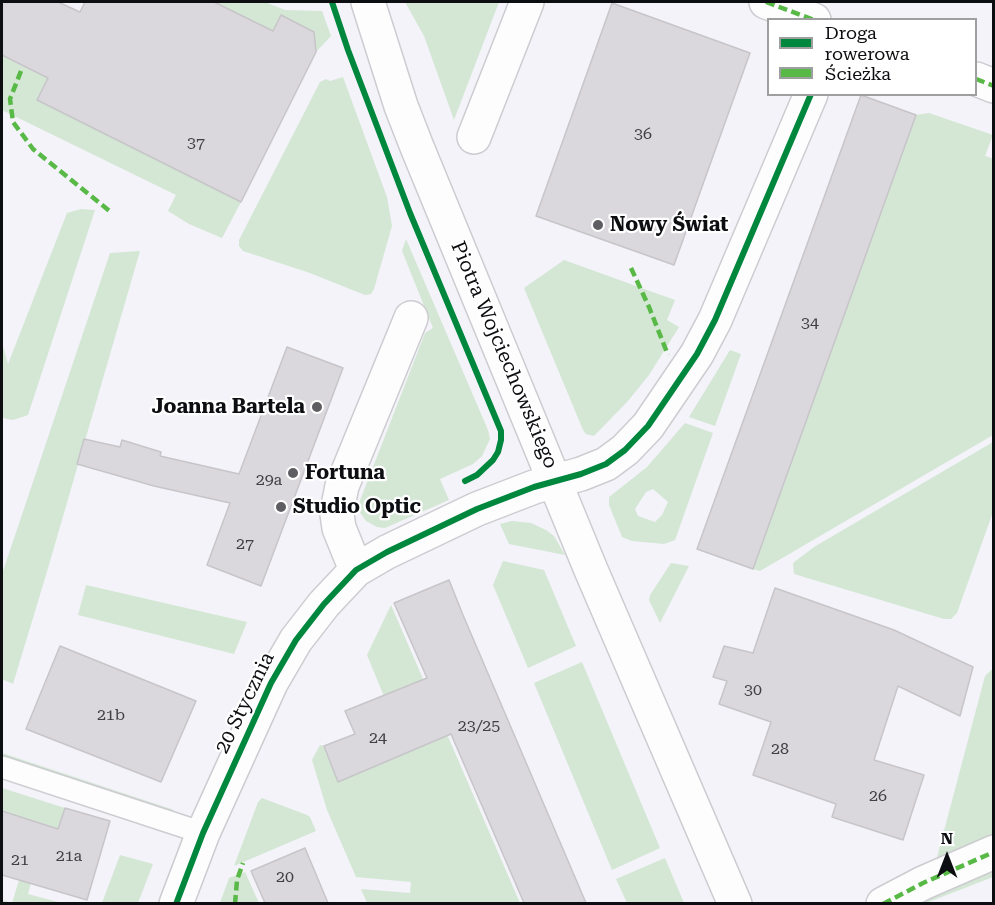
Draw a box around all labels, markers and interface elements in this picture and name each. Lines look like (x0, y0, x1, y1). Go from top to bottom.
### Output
legend (767, 18, 977, 96)
text: Droga rowerowa (825, 22, 909, 64)
text: Ścieżka (825, 63, 891, 84)
house number: 36 (634, 124, 652, 144)
house number: 37 (187, 133, 205, 153)
place label: Nowy Świat (610, 213, 728, 237)
marker: Nowy Świat (591, 218, 605, 232)
street label: Piotra Wojciechowskiego (445, 238, 563, 472)
house number: 34 (801, 313, 819, 333)
place label: Joanna Bartela (152, 395, 305, 419)
marker: Joanna Bartela (310, 400, 324, 414)
place label: Fortuna (305, 461, 385, 485)
marker: Fortuna (286, 466, 300, 480)
house number: 29a (256, 470, 282, 490)
place label: Studio Optic (293, 495, 421, 519)
marker: Studio Optic (274, 500, 288, 514)
house number: 27 (236, 534, 254, 554)
street label: 20 Stycznia (210, 648, 280, 758)
house number: 30 (744, 680, 762, 700)
house number: 21b (97, 705, 125, 725)
house number: 23/25 (458, 716, 500, 736)
house number: 24 (369, 728, 387, 748)
house number: 28 (771, 739, 789, 759)
house number: 26 (869, 786, 887, 806)
north arrow (917, 827, 977, 887)
text: N (941, 829, 953, 848)
house number: 21a (56, 846, 82, 866)
house number: 21 (11, 850, 29, 870)
house number: 20 (276, 867, 294, 887)

